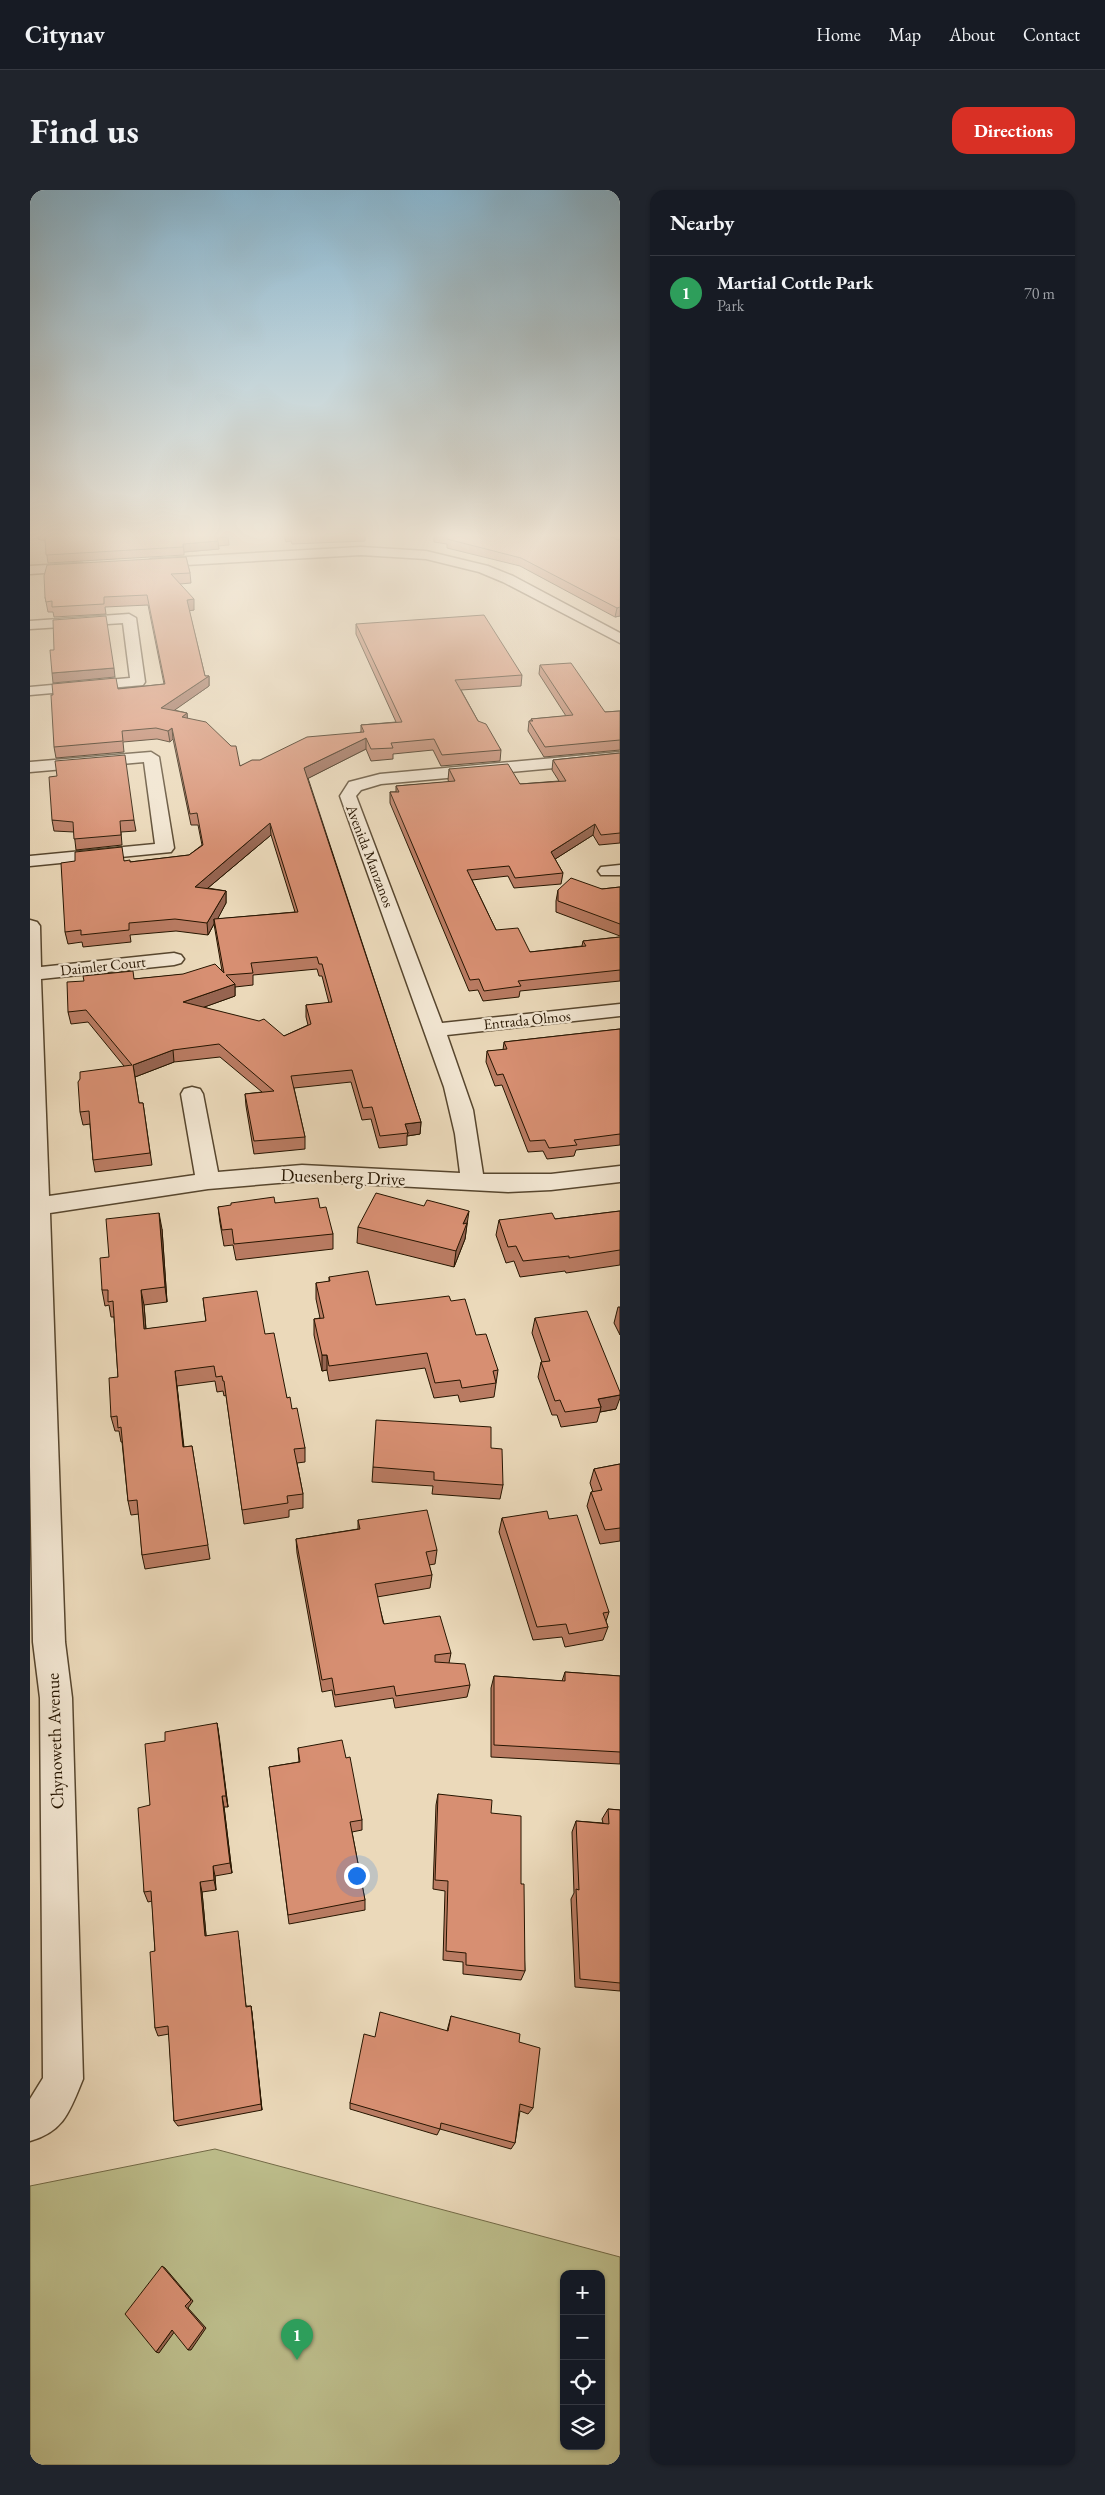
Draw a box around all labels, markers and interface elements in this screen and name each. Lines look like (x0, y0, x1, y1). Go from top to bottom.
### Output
text: Citynav (25, 19, 105, 50)
text: Home (816, 23, 861, 46)
text: Map (889, 23, 921, 46)
text: About (949, 23, 995, 46)
text: Contact (1023, 23, 1080, 46)
button: Directions (952, 107, 1075, 154)
text: Find us (30, 108, 139, 153)
text: Nearby (670, 209, 734, 236)
text: Martial Cottle Park (717, 270, 873, 295)
text: 1 (682, 283, 690, 304)
text: 70 m (1024, 283, 1055, 304)
text: Park (717, 295, 744, 316)
street label: Avenida Manzanos (342, 801, 399, 910)
street label: Daimler Court (59, 952, 147, 979)
street label: Entrada Olmos (482, 1005, 572, 1034)
street label: Duesenberg Drive (280, 1163, 406, 1190)
street label: Chynoweth Avenue (41, 1672, 68, 1810)
your location (344, 1863, 370, 1889)
map controls (560, 2270, 605, 2450)
button: + (560, 2270, 605, 2315)
button: − (560, 2315, 605, 2360)
pin: 1 (281, 2319, 313, 2360)
button: locate (560, 2360, 605, 2405)
button: layers (560, 2405, 605, 2450)

